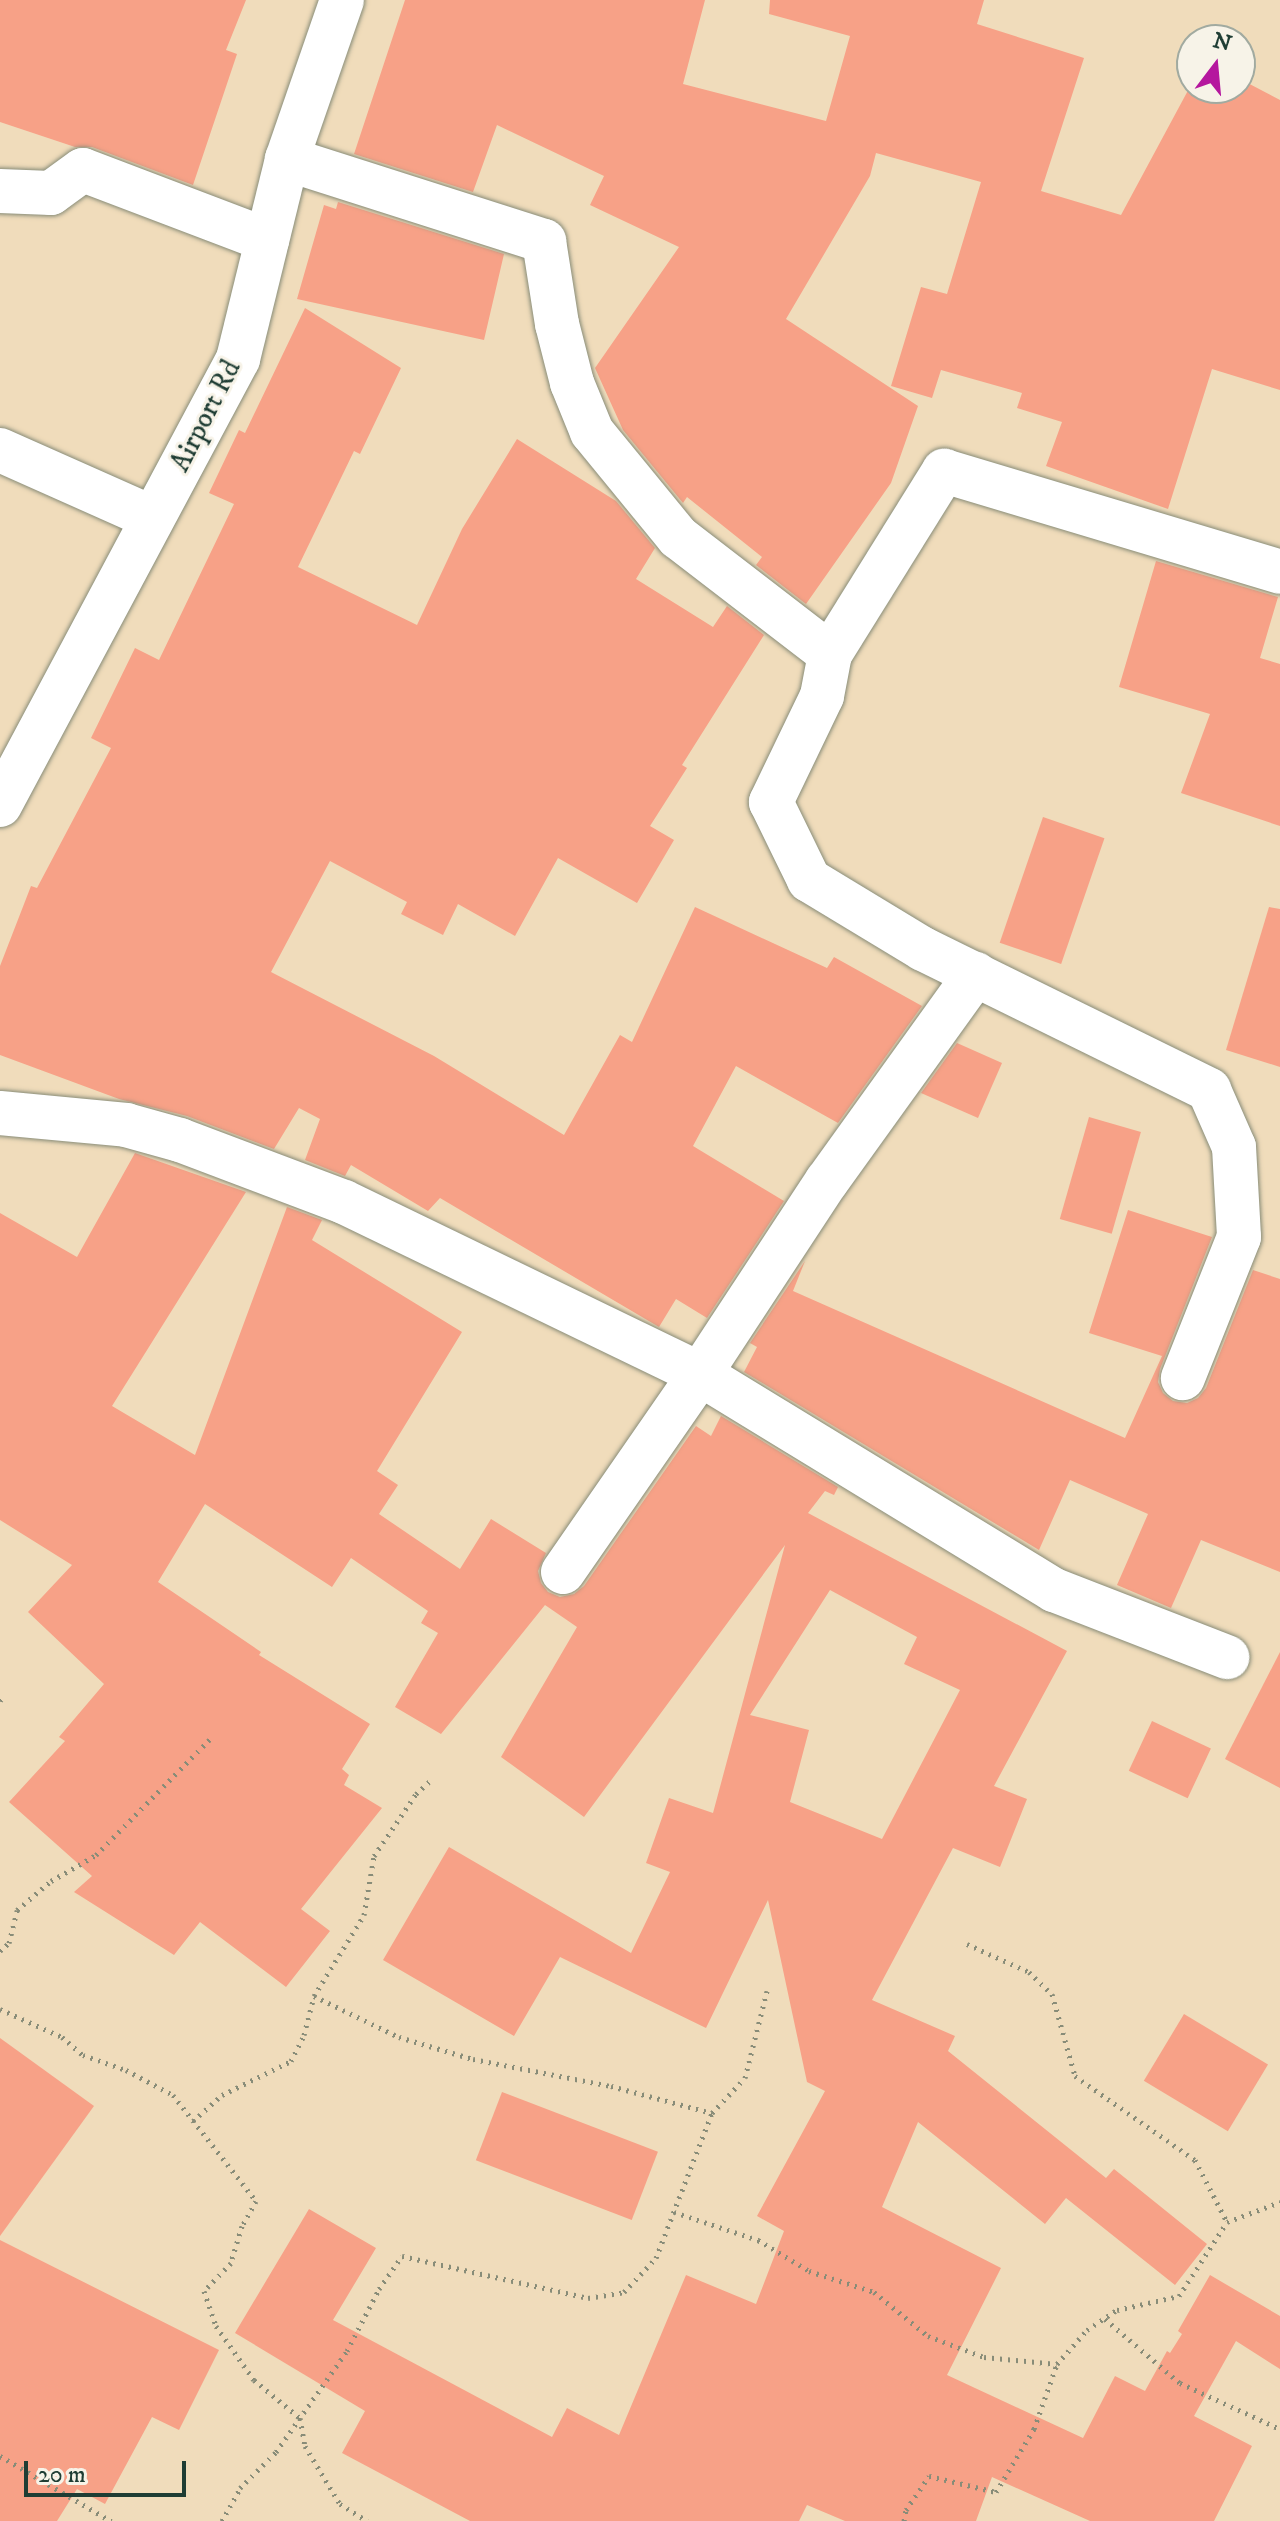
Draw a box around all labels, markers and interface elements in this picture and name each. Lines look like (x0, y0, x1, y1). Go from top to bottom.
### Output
north arrow (1176, 24, 1256, 104)
text: N (1210, 27, 1235, 58)
street label: Airport Rd (164, 354, 248, 478)
scale bar (28, 2445, 190, 2495)
text: 20 m (38, 2460, 86, 2490)

